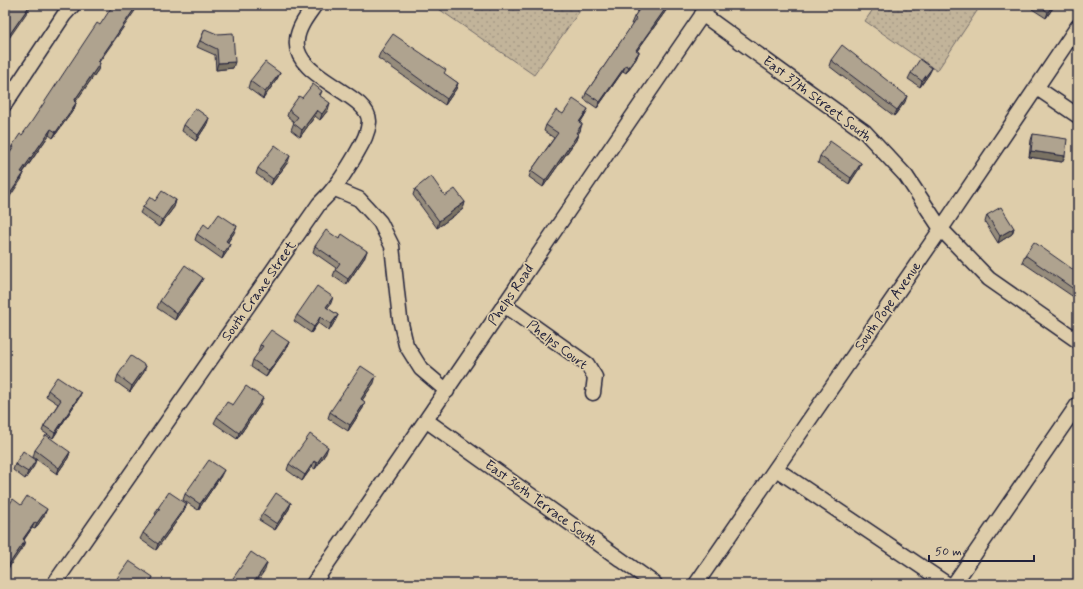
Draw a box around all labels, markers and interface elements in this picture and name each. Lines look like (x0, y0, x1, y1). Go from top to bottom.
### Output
street label: East 37th Street South (759, 52, 875, 146)
street label: South Crane Street (218, 237, 301, 345)
street label: South Pope Avenue (851, 258, 926, 354)
street label: Phelps Road (484, 261, 538, 329)
street label: Phelps Court (523, 316, 591, 374)
street label: East 36th Terrace South (481, 456, 601, 550)
scale bar (929, 537, 1034, 563)
text: 50 m (935, 544, 962, 560)

